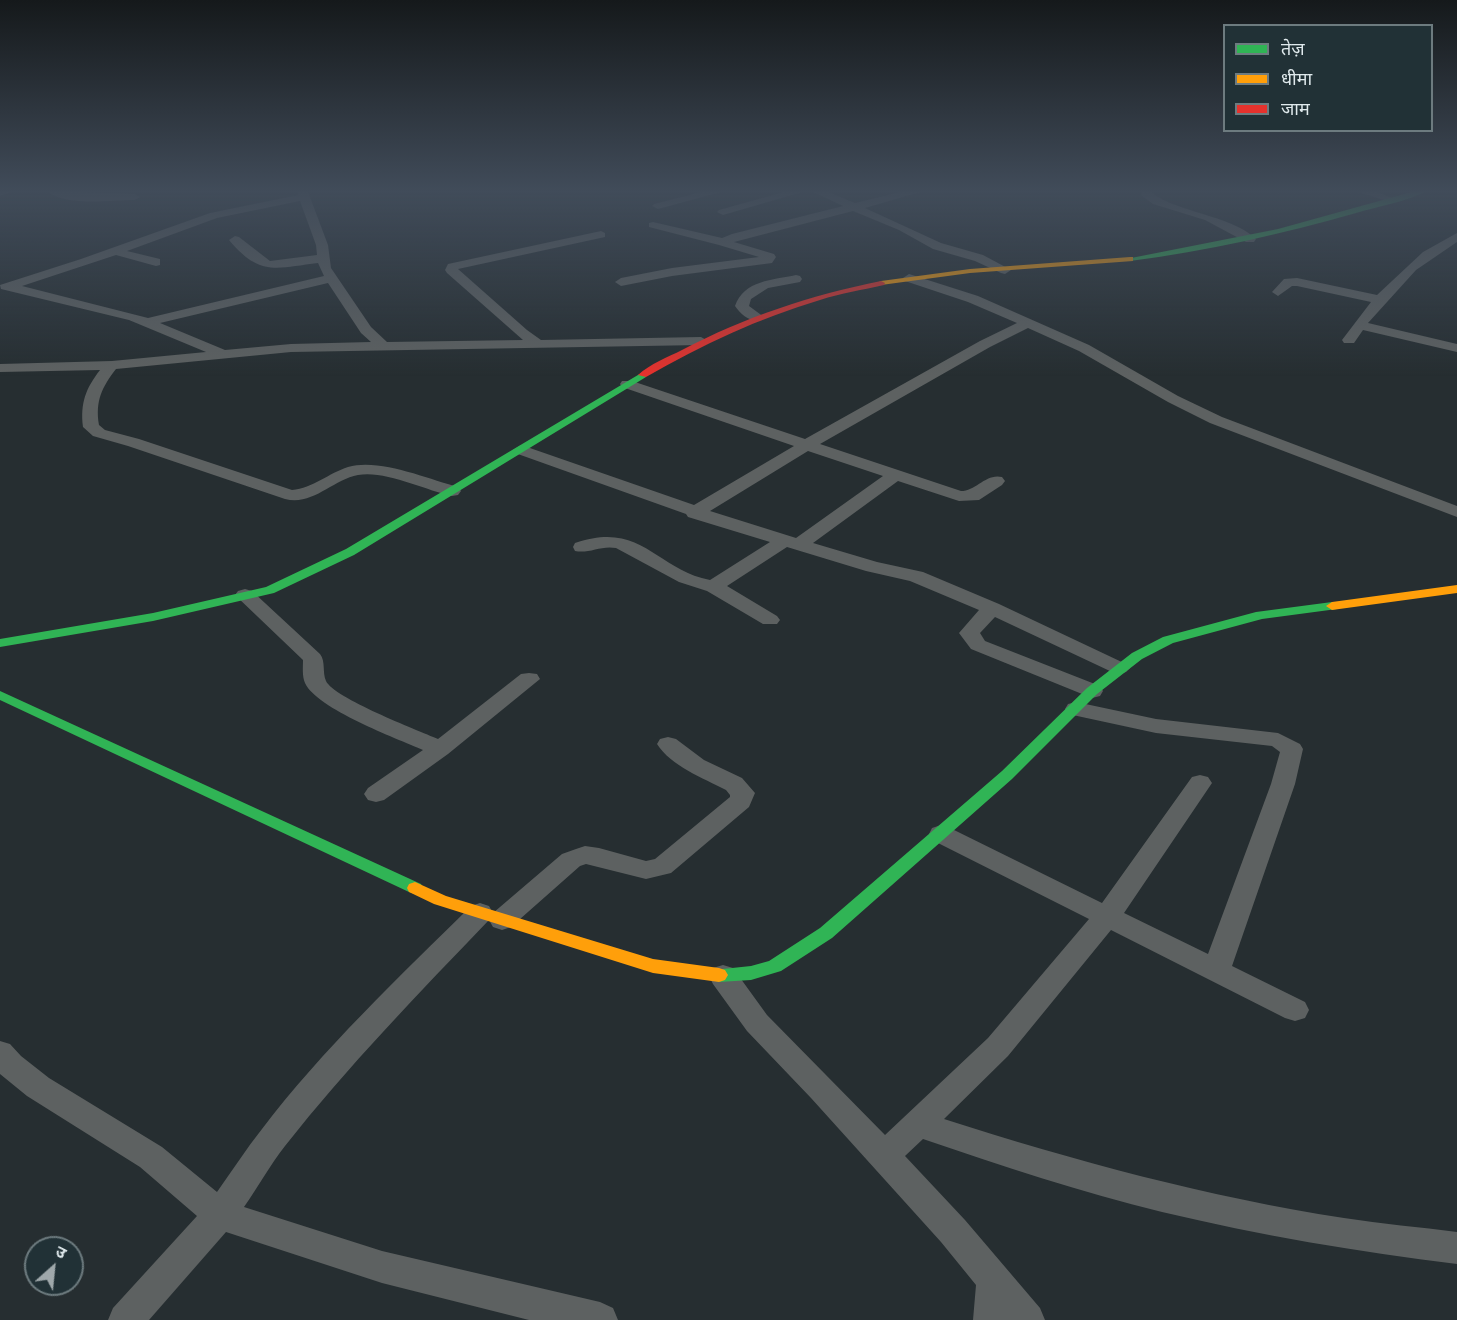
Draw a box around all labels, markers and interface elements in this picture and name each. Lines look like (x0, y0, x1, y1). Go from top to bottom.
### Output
legend (1223, 24, 1433, 132)
text: तेज़ (1281, 36, 1305, 60)
text: धीमा (1281, 66, 1312, 90)
text: जाम (1281, 96, 1310, 120)
north arrow (24, 1236, 84, 1296)
text: उ (53, 1240, 70, 1263)

